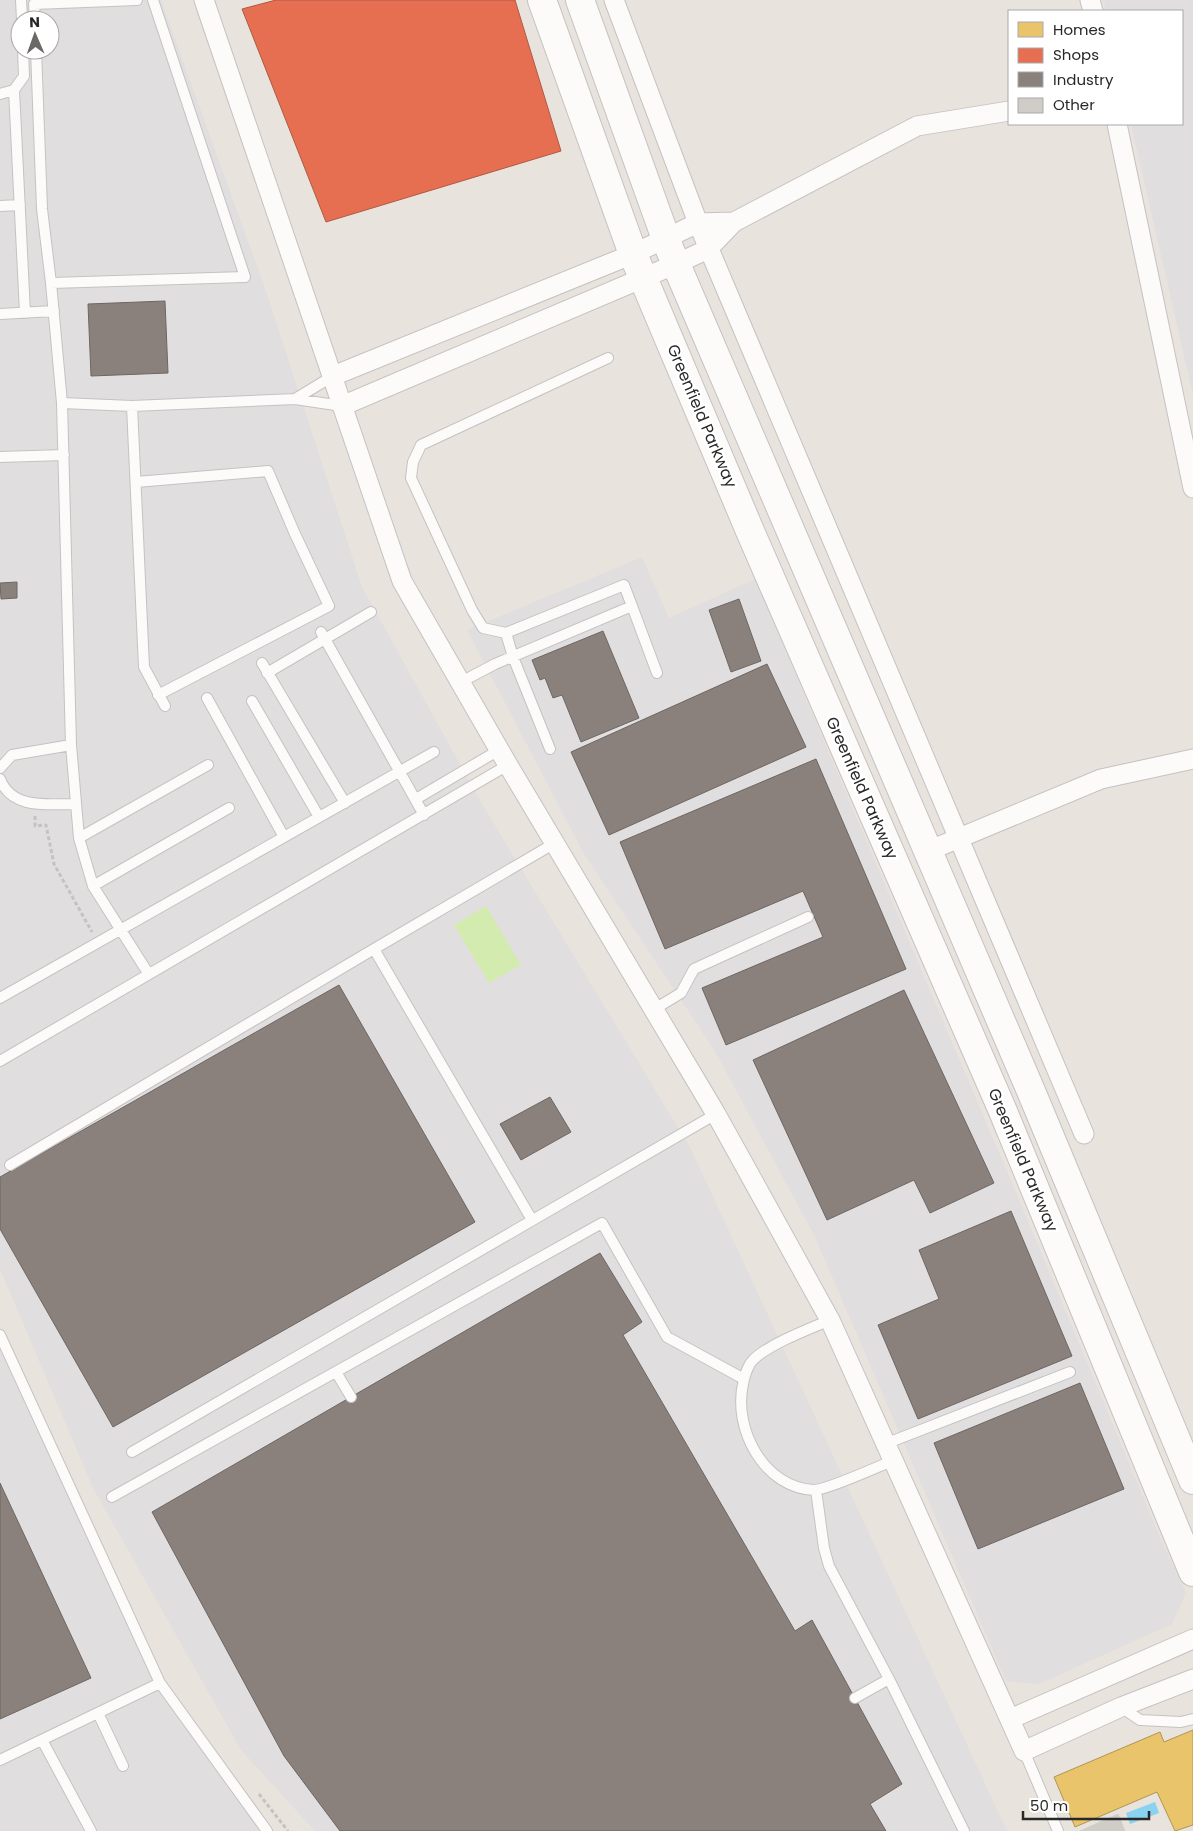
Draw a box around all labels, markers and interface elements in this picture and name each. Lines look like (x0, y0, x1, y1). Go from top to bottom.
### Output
north arrow (10, 10, 60, 60)
legend (1008, 10, 1183, 125)
text: N (29, 12, 40, 32)
text: Homes (1053, 19, 1106, 40)
text: Shops (1053, 44, 1099, 65)
text: Industry (1053, 69, 1114, 90)
text: Other (1053, 94, 1095, 115)
street label: Greenfield Parkway (661, 341, 743, 491)
street label: Greenfield Parkway (820, 713, 904, 863)
street label: Greenfield Parkway (982, 1085, 1064, 1235)
scale bar (1023, 1788, 1149, 1820)
text: 50 m (1030, 1795, 1068, 1816)

